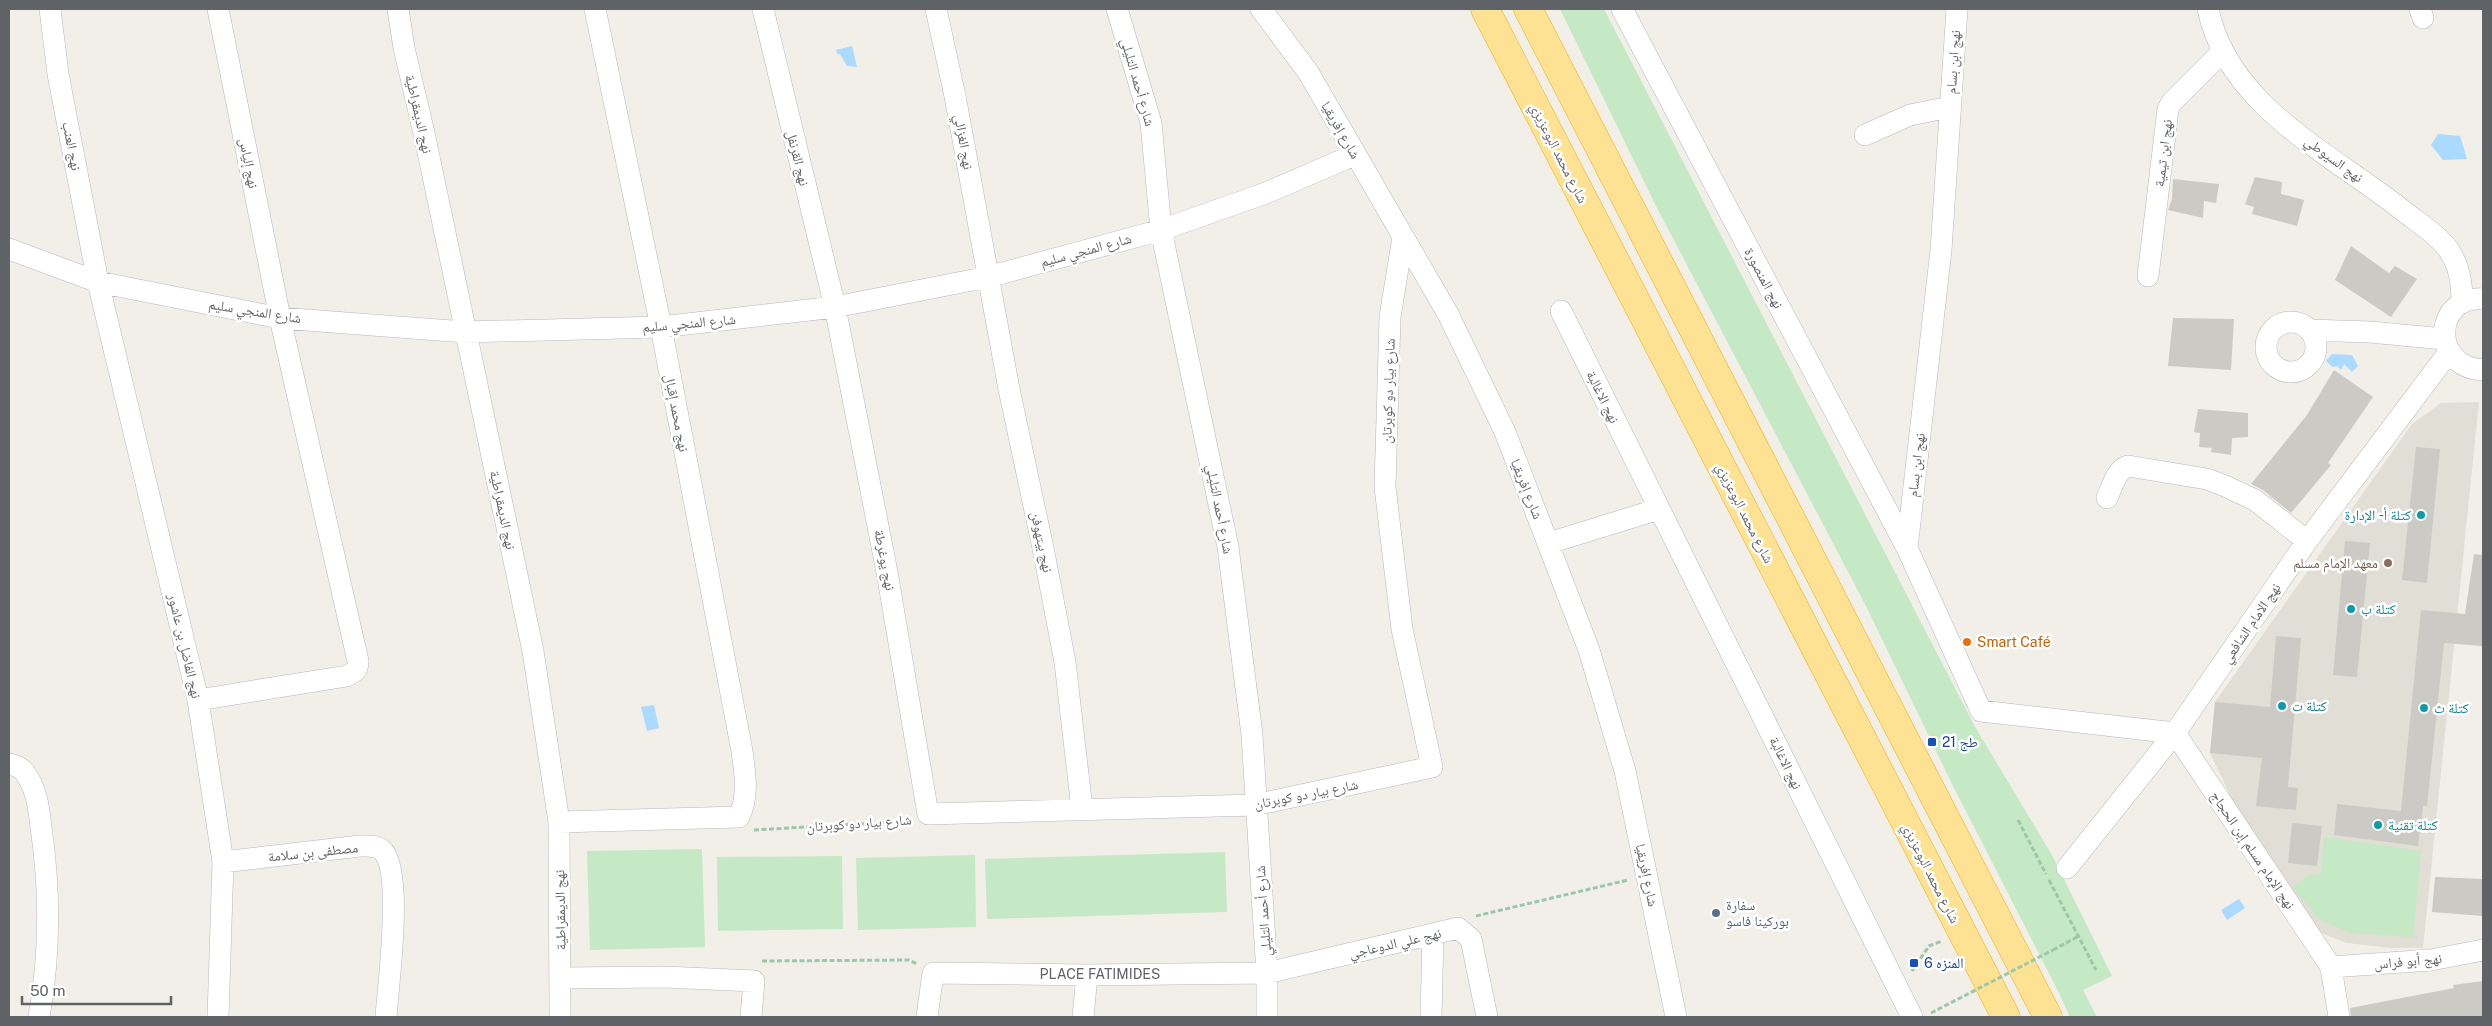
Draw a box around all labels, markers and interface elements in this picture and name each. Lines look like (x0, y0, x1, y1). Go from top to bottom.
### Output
street label: نهج ابن بسام (1943, 29, 1965, 95)
street label: شارع أحمد التليلي (1114, 36, 1158, 129)
street label: نهج الديمقراطية (400, 73, 436, 156)
street label: شارع إفريقيا (1316, 98, 1364, 163)
street label: شارع محمد البوعزيزي (1524, 100, 1591, 207)
street label: نهج الغزالي (948, 113, 977, 172)
street label: نهج ابن تيمية (2151, 118, 2177, 188)
street label: نهج العنب (57, 120, 85, 172)
street label: نهج القرنفل (781, 128, 813, 188)
street label: نهج السيوطي (2300, 133, 2366, 188)
street label: نهج إلياس (234, 136, 262, 190)
street label: شارع المنجي سليم (1039, 230, 1134, 273)
street label: نهج المنصورة (1740, 245, 1787, 312)
street label: شارع المنجي سليم (207, 296, 302, 330)
street label: شارع المنجي سليم (642, 311, 737, 339)
street label: شارع بيار دو كوبرتان (1378, 338, 1400, 444)
street label: نهج الاغالبة (1582, 368, 1623, 427)
street label: نهج محمد إقبال (660, 373, 692, 454)
street label: نهج ابن بسام (1904, 432, 1930, 498)
street label: شارع إفريقيا (1506, 456, 1546, 522)
street label: شارع محمد البوعزيزي (1710, 460, 1777, 567)
street label: شارع أحمد التليلي (1200, 463, 1237, 556)
street label: نهج الديمقراطية (485, 469, 519, 552)
place label: كتلة أ - الإدارة (2345, 507, 2411, 524)
marker: كتلة أ - الإدارة (2415, 509, 2427, 521)
street label: نهج بيتهوفن (1026, 510, 1056, 574)
street label: نهج يوغرطة (869, 528, 899, 592)
place label: معهد الإمام مسلم (2293, 555, 2378, 573)
marker: معهد الإمام مسلم (2382, 557, 2394, 569)
street label: نهج الامام الشافعي (2218, 580, 2287, 668)
street label: نهج الفاضل بن عاشور (163, 591, 205, 701)
place label: كتلة ب (2361, 601, 2396, 617)
marker: كتلة ب (2345, 603, 2357, 615)
place label: Smart Café (1977, 634, 2051, 650)
marker: Smart Café (1961, 636, 1973, 648)
place label: كتلة ت (2292, 698, 2327, 714)
marker: كتلة ت (2276, 700, 2288, 712)
place label: كتلة ث (2434, 700, 2469, 716)
marker: كتلة ث (2418, 702, 2430, 714)
street label: نهج الاغالبة (1765, 734, 1806, 793)
place label: طج 21 (1942, 734, 1978, 752)
marker: طج 21 (1926, 736, 1938, 748)
street label: شارع بيار دو كوبرتان (1253, 776, 1360, 814)
street label: نهج اﻹمام مسلم إبن الحجاج (2206, 788, 2299, 913)
street label: شارع بيار دو كوبرتان (806, 811, 912, 837)
place label: كتلة تقنية (2388, 817, 2438, 833)
marker: كتلة تقنية (2372, 819, 2384, 831)
street label: شارع محمد البوعزيزي (1896, 820, 1963, 927)
street label: مصطفى بن سلامة (267, 839, 359, 866)
street label: شارع إفريقيا (1631, 842, 1661, 908)
street label: شارع أحمد التليلي (1252, 865, 1278, 957)
street label: نهج الديمقراطية (551, 869, 571, 950)
place label: سفارة بوركينا فاسو (1726, 897, 1789, 930)
marker: سفارة بوركينا فاسو (1710, 907, 1722, 919)
street label: نهج علي الدوعاجي (1347, 925, 1444, 965)
street label: نهج أبو فراس (2373, 950, 2443, 974)
place label: المنزه 6 (1924, 955, 1964, 972)
marker: المنزه 6 (1908, 957, 1920, 969)
street label: PLACE FATIMIDES (1040, 966, 1160, 982)
scale bar (22, 974, 171, 1006)
text: 50 m (30, 982, 65, 999)

